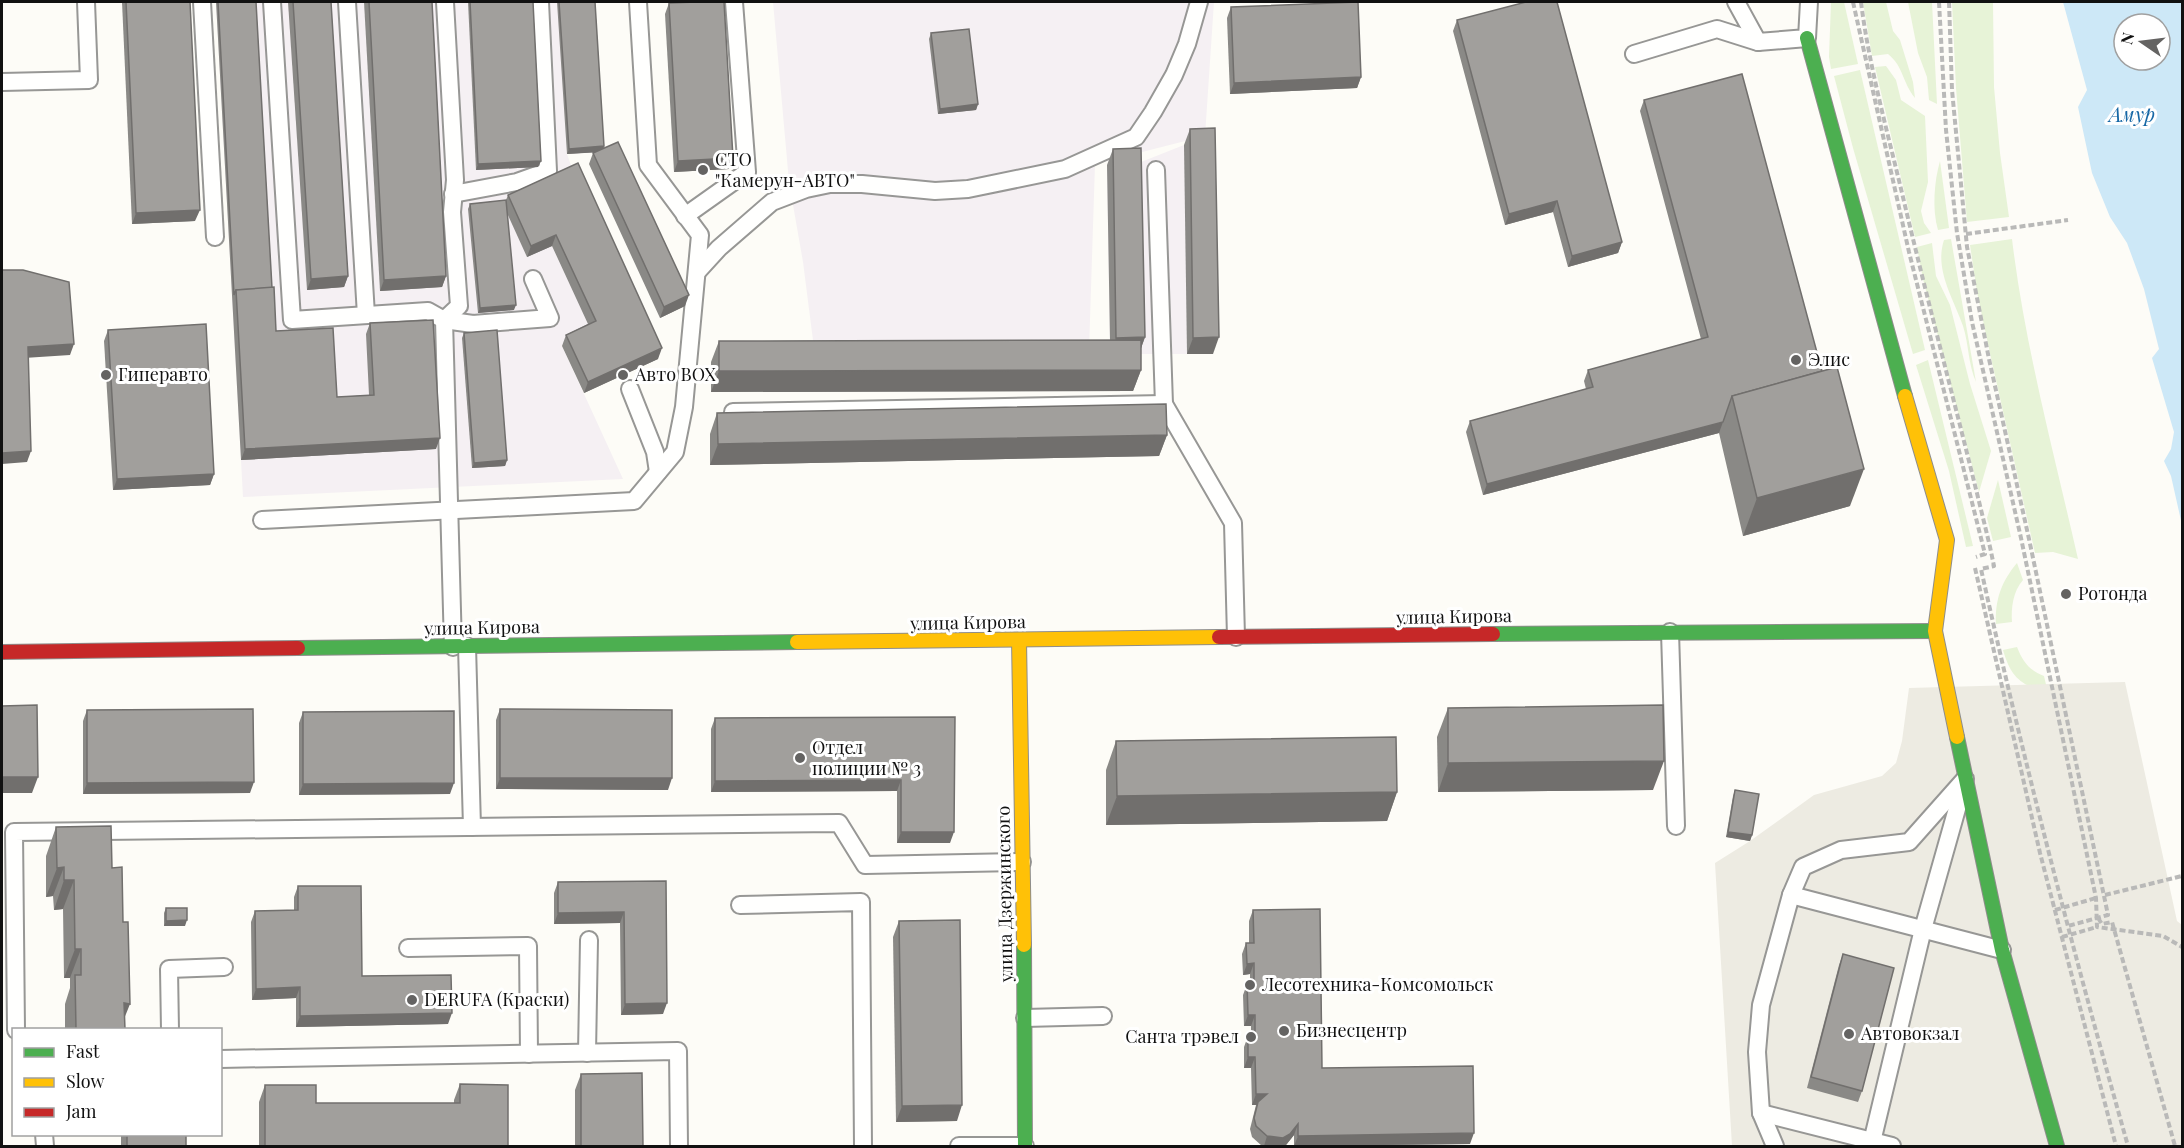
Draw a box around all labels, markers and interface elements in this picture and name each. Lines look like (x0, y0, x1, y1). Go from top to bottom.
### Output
north arrow (2112, 12, 2172, 72)
text: N (2115, 30, 2139, 46)
water label: Амур (2107, 100, 2155, 127)
place label: СТО "Камерун-АВТО" (715, 147, 855, 192)
marker: СТО "Камерун-АВТО" (696, 163, 710, 177)
place label: Элис (1808, 347, 1850, 371)
marker: Элис (1789, 353, 1803, 367)
place label: Гиперавто (118, 362, 208, 386)
place label: Авто BOX (634, 362, 717, 386)
marker: Гиперавто (99, 368, 113, 382)
marker: Авто BOX (616, 368, 630, 382)
place label: Ротонда (2078, 581, 2147, 605)
marker: Ротонда (2059, 587, 2073, 601)
street label: улица Кирова (1395, 603, 1512, 629)
street label: улица Кирова (909, 609, 1026, 635)
street label: улица Кирова (423, 614, 540, 640)
place label: Отдел полиции № 3 (812, 735, 921, 780)
marker: Отдел полиции № 3 (793, 751, 807, 765)
street label: улица Дзержинского (990, 805, 1018, 983)
place label: Лесотехника-Комсомольск (1261, 972, 1493, 996)
marker: Лесотехника-Комсомольск (1243, 978, 1257, 992)
place label: DERUFA (Краски) (424, 987, 569, 1011)
marker: DERUFA (Краски) (405, 993, 419, 1007)
place label: Бизнесцентр (1296, 1018, 1407, 1042)
place label: Автовокзал (1860, 1021, 1960, 1045)
place label: Санта трэвел (1125, 1024, 1239, 1048)
marker: Бизнесцентр (1277, 1024, 1291, 1038)
marker: Автовокзал (1842, 1027, 1856, 1041)
legend (12, 1028, 222, 1136)
marker: Санта трэвел (1244, 1030, 1258, 1044)
text: Fast (66, 1039, 100, 1063)
text: Slow (66, 1069, 104, 1093)
text: Jam (65, 1099, 96, 1123)

